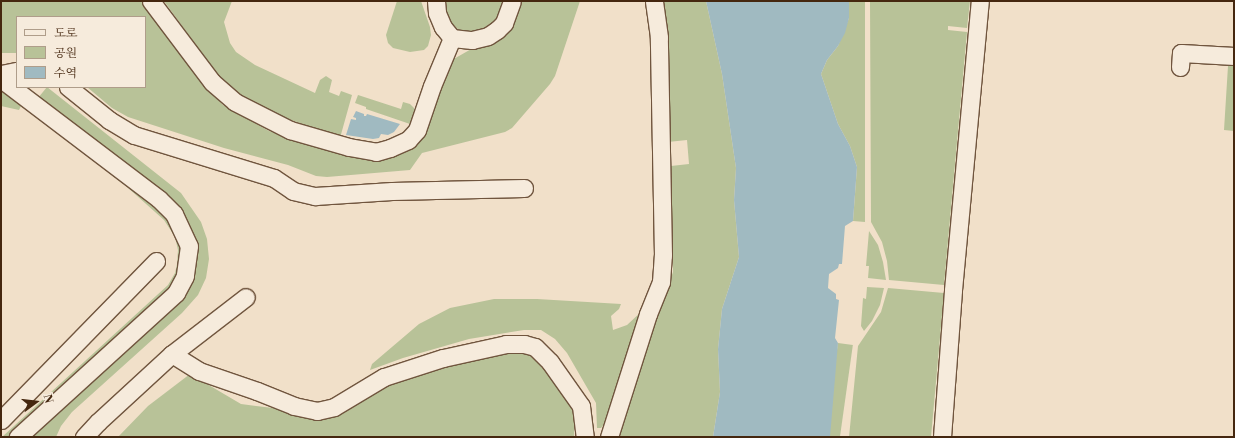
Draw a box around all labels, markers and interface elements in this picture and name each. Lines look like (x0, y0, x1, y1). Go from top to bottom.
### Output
legend (16, 16, 146, 88)
text: 도로 (54, 26, 77, 41)
text: 공원 (54, 46, 77, 61)
text: 수역 (54, 66, 77, 81)
north arrow (16, 382, 56, 422)
text: N (40, 393, 55, 405)

